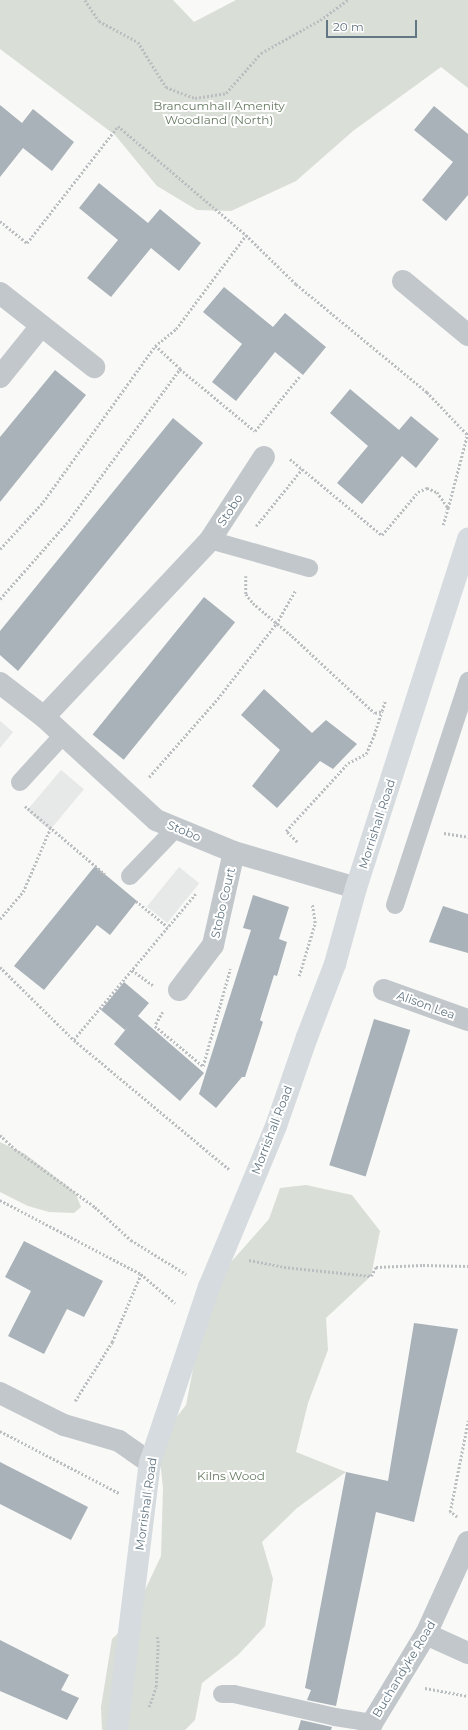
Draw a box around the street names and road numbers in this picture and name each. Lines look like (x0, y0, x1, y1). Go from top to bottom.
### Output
street label: Stobo (214, 491, 246, 529)
street label: Morrishall Road (356, 777, 398, 871)
street label: Stobo (165, 817, 203, 845)
street label: Stobo Court (208, 866, 238, 940)
street label: Alison Lea (395, 988, 457, 1022)
street label: Morrishall Road (248, 1084, 296, 1176)
street label: Morrishall Road (132, 1457, 160, 1551)
street label: Buchandyke Road (369, 1618, 439, 1720)

